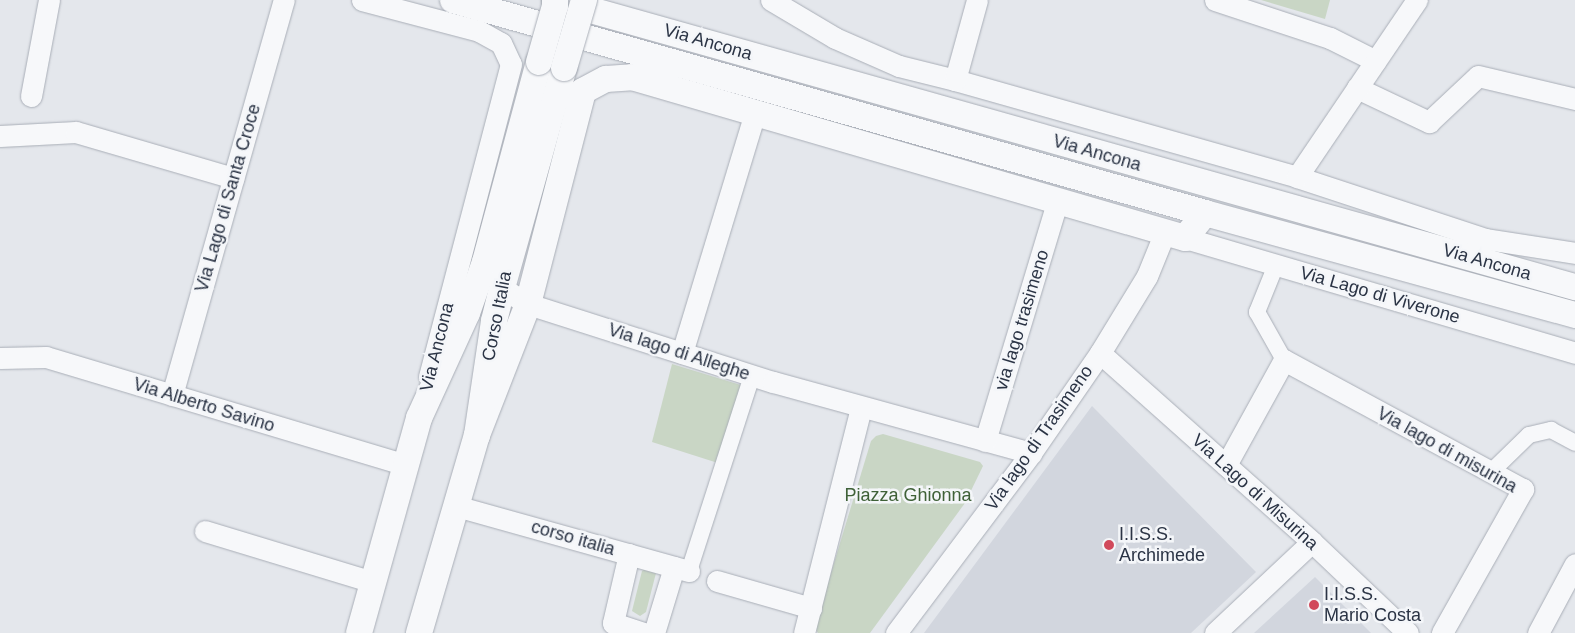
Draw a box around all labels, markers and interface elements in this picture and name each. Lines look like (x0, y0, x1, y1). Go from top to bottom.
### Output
street label: Via Ancona (661, 19, 755, 65)
street label: Via Lago di Santa Croce (191, 101, 265, 295)
street label: Via Ancona (1050, 130, 1144, 176)
street label: Via Ancona (1440, 239, 1534, 285)
street label: via lago trasimeno (990, 247, 1054, 393)
street label: Via Lago di Viverone (1297, 262, 1463, 328)
street label: Corso Italia (478, 269, 516, 363)
street label: Via Ancona (415, 300, 459, 394)
street label: Via lago di Alleghe (605, 319, 753, 385)
street label: Via lago di Trasimeno (981, 361, 1097, 515)
street label: Via Alberto Savino (130, 373, 278, 437)
street label: Via lago di misurina (1373, 403, 1521, 497)
street label: Via Lago di Misurina (1187, 430, 1323, 554)
park label: Piazza Ghionna (844, 484, 972, 506)
street label: corso italia (529, 516, 617, 560)
place label: I.I.S.S. Archimede (1119, 524, 1205, 566)
marker: I.I.S.S. Archimede (1103, 539, 1115, 551)
place label: I.I.S.S. Mario Costa (1324, 584, 1421, 626)
marker: I.I.S.S. Mario Costa (1308, 599, 1320, 611)

